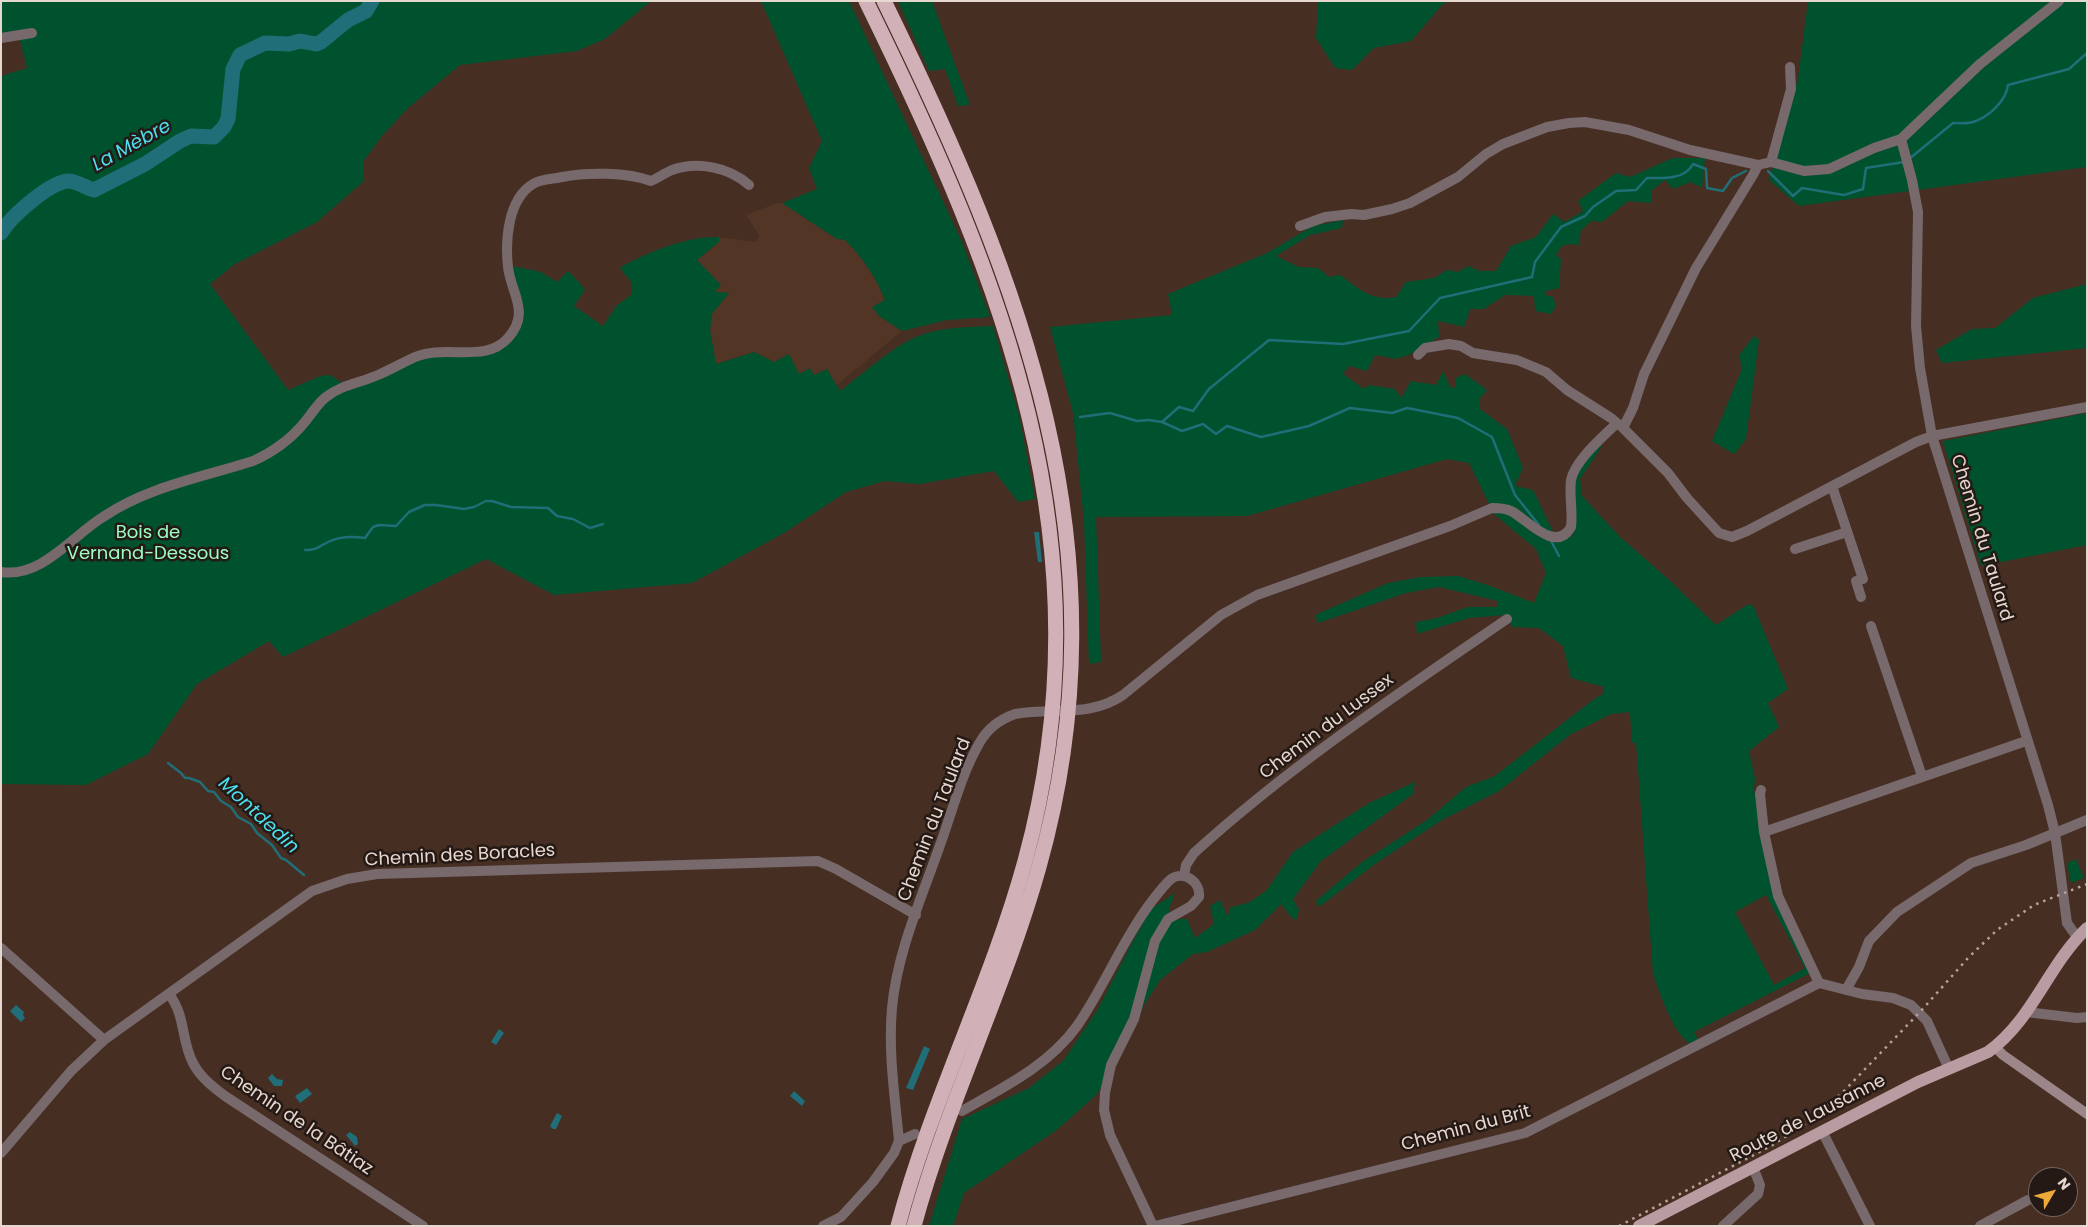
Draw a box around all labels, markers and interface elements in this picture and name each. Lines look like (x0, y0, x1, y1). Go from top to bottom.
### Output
water label: La Mèbre (89, 115, 175, 177)
street label: Chemin du Taulard (1945, 452, 2017, 624)
park label: Bois de Vernand-Dessous (67, 522, 229, 564)
street label: Chemin du Lussex (1256, 670, 1398, 784)
street label: Chemin du Taulard (894, 735, 976, 905)
water label: Montdedin (213, 773, 303, 859)
street label: Chemin des Boracles (364, 840, 556, 872)
street label: Chemin de la Bâtiaz (215, 1062, 377, 1180)
street label: Route de Lausanne (1727, 1070, 1889, 1168)
street label: Chemin du Brit (1399, 1101, 1533, 1157)
north arrow (2028, 1167, 2078, 1217)
text: N (2053, 1173, 2075, 1194)

